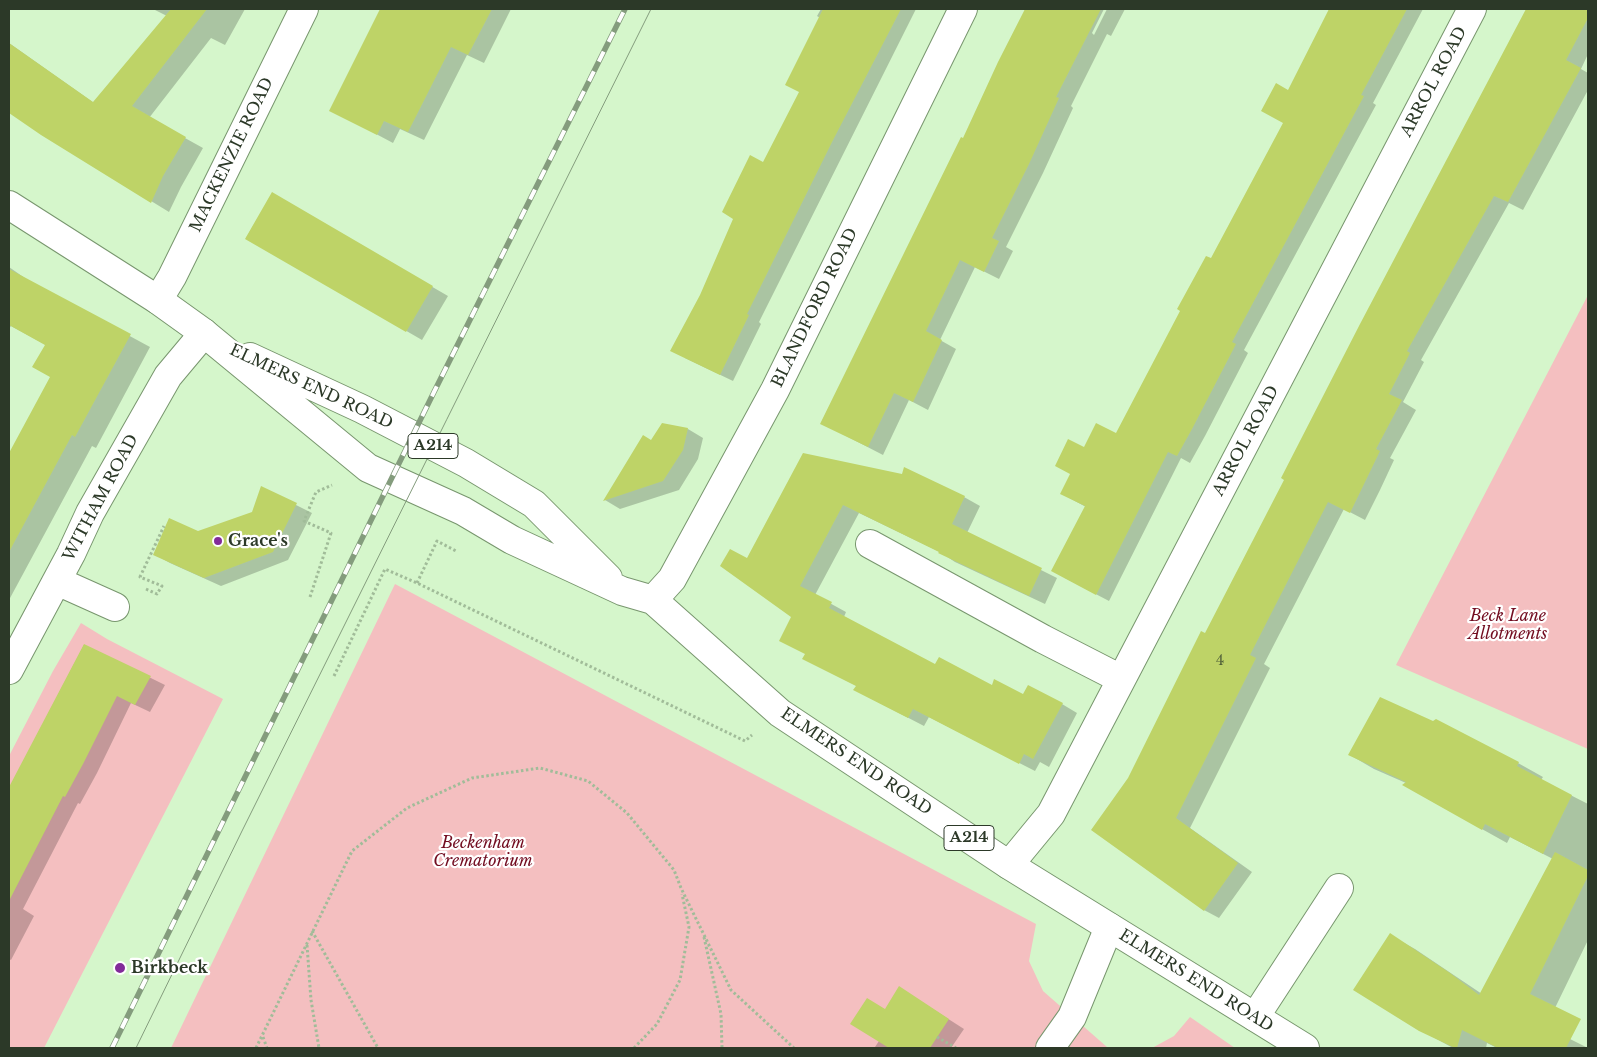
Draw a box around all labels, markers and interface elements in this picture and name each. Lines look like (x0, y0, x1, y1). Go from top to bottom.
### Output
street label: ARROL ROAD (1397, 24, 1471, 140)
street label: MACKENZIE ROAD (186, 75, 278, 235)
street label: BLANDFORD ROAD (768, 225, 862, 391)
street label: ELMERS END ROAD (226, 341, 396, 433)
street label: ARROL ROAD (1209, 383, 1283, 499)
street label: WITHAM ROAD (59, 431, 143, 565)
road number: A214 (408, 434, 458, 458)
place label: Grace's (228, 531, 288, 551)
marker: Grace's (212, 535, 224, 547)
park label: Beck Lane Allotments (1469, 606, 1547, 644)
house number: 4 (1216, 653, 1224, 669)
street label: ELMERS END ROAD (777, 704, 935, 820)
road number: A214 (944, 826, 994, 850)
park label: Beckenham Crematorium (433, 833, 533, 871)
street label: ELMERS END ROAD (1115, 926, 1277, 1036)
place label: Birkbeck (131, 958, 208, 978)
marker: Birkbeck (113, 961, 127, 975)

